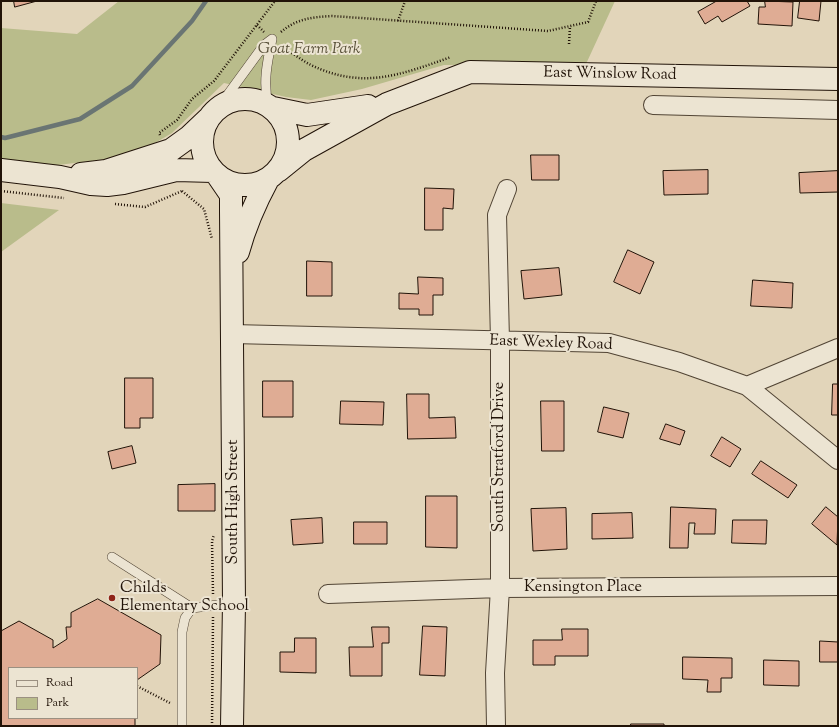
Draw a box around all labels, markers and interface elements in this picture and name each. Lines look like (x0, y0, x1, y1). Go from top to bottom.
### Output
park label: Goat Farm Park (258, 40, 360, 60)
street label: East Winslow Road (543, 64, 677, 86)
street label: East Wexley Road (489, 332, 613, 356)
street label: South Stratford Drive (490, 382, 510, 532)
street label: South High Street (224, 440, 244, 564)
street label: Kensington Place (524, 578, 642, 598)
place label: Childs Elementary School (120, 579, 249, 617)
marker: Childs Elementary School (107, 593, 117, 603)
legend (8, 667, 138, 719)
text: Road (46, 674, 73, 692)
text: Park (46, 694, 69, 712)

